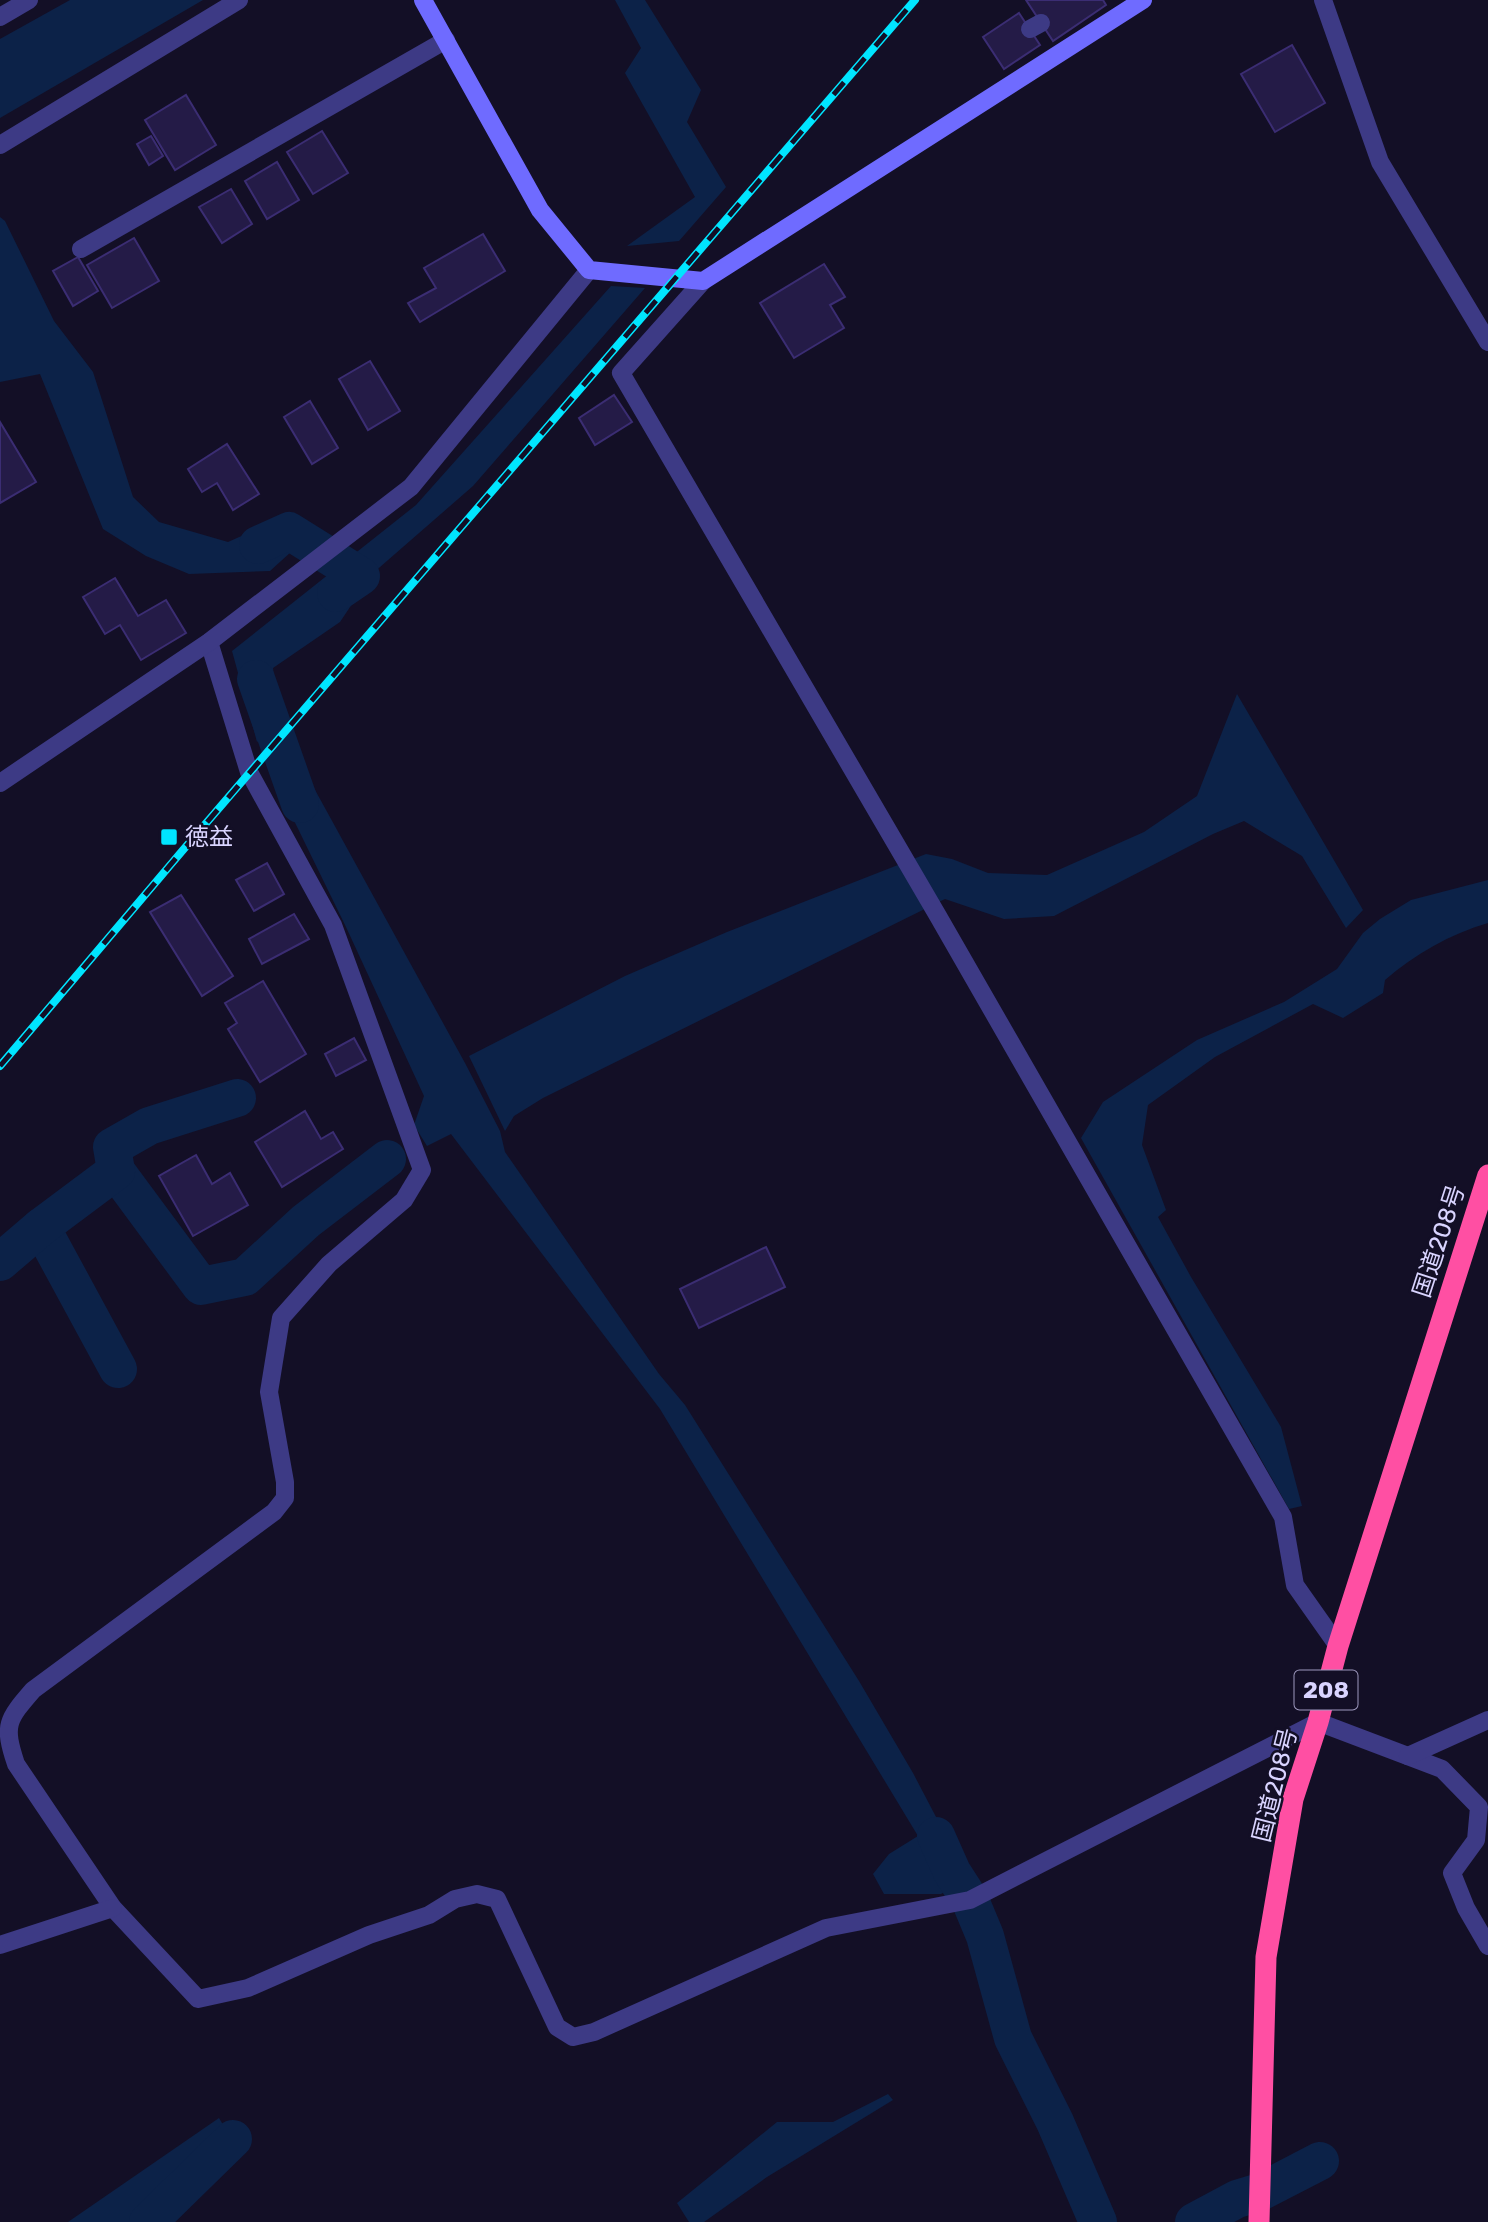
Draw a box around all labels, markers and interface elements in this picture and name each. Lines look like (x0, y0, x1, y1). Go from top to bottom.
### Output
place label: 徳益 (185, 823, 233, 851)
marker: 徳益 (159, 827, 179, 847)
street label: 国道208号 (1408, 1181, 1470, 1301)
road number: 208 (1294, 1670, 1358, 1709)
street label: 国道208号 (1247, 1725, 1303, 1845)

